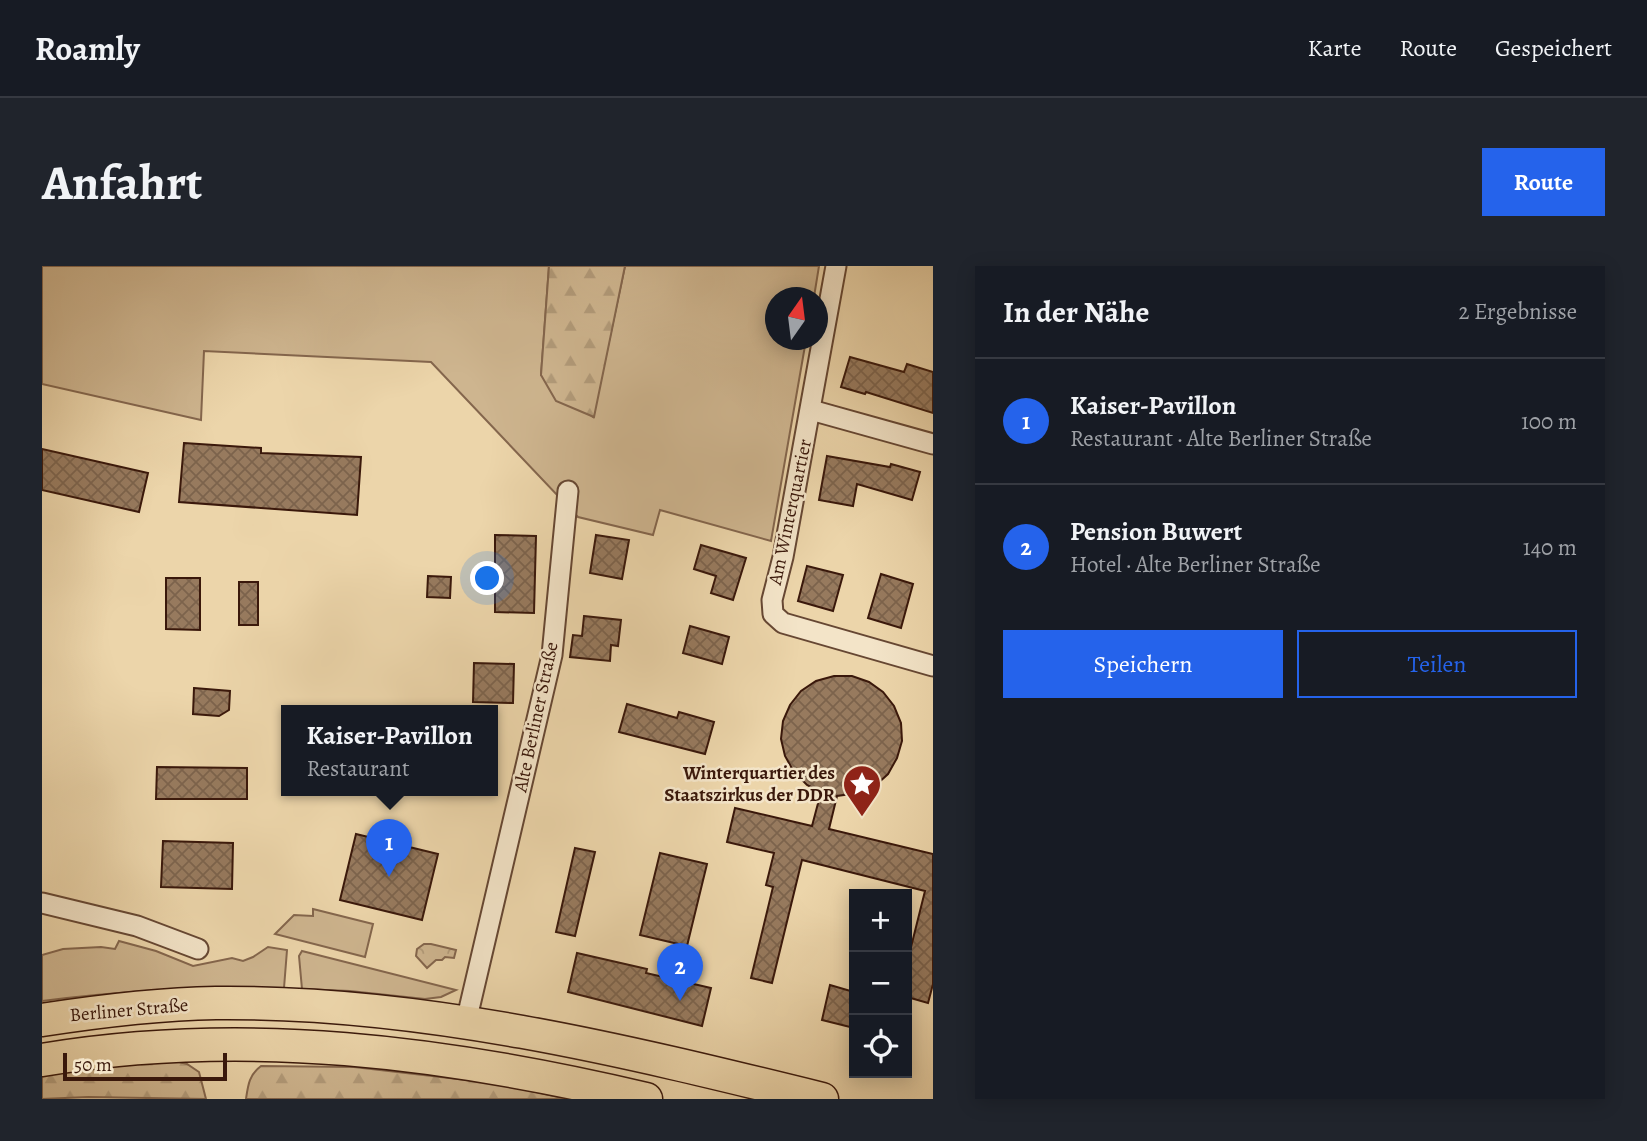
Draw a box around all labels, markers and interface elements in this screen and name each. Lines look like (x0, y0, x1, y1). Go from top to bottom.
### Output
text: Roamly (35, 26, 140, 71)
text: Karte (1308, 32, 1361, 64)
text: Route (1399, 32, 1457, 64)
text: Gespeichert (1495, 32, 1612, 64)
button: Route (1482, 148, 1605, 216)
text: Anfahrt (42, 149, 202, 216)
north arrow (765, 287, 828, 350)
text: In der Nähe (1003, 292, 1149, 332)
text: 2 Ergebnisse (1458, 296, 1577, 327)
text: Kaiser-Pavillon (1070, 388, 1236, 423)
text: 1 (1022, 406, 1030, 437)
text: 100 m (1521, 406, 1577, 437)
text: Restaurant · Alte Berliner Straße (1070, 423, 1372, 454)
street label: Am Winterquartier (762, 437, 818, 588)
text: Pension Buwert (1070, 514, 1242, 549)
text: 2 (1020, 532, 1032, 563)
text: 140 m (1523, 532, 1577, 563)
text: Hotel · Alte Berliner Straße (1070, 549, 1321, 580)
your location (470, 561, 504, 595)
button: Speichern (1003, 630, 1283, 698)
button: Teilen (1297, 630, 1577, 698)
street label: Alte Berliner Straße (507, 640, 565, 795)
popup (281, 705, 498, 796)
text: Kaiser-Pavillon (306, 718, 473, 753)
text: Restaurant (306, 753, 410, 784)
place label: Winterquartier des Staatszirkus der DDR (664, 760, 836, 808)
place icon: Winterquartier des Staatszirkus der DDR (841, 763, 883, 818)
pin: 1 (366, 819, 412, 877)
map controls (849, 889, 912, 1078)
button: + (849, 889, 912, 952)
pin: 2 (657, 943, 703, 1001)
button: − (849, 952, 912, 1015)
street label: Berliner Straße (69, 992, 189, 1028)
button: locate (849, 1015, 912, 1078)
scale bar (63, 1050, 228, 1082)
text: 50 m (74, 1052, 112, 1078)

